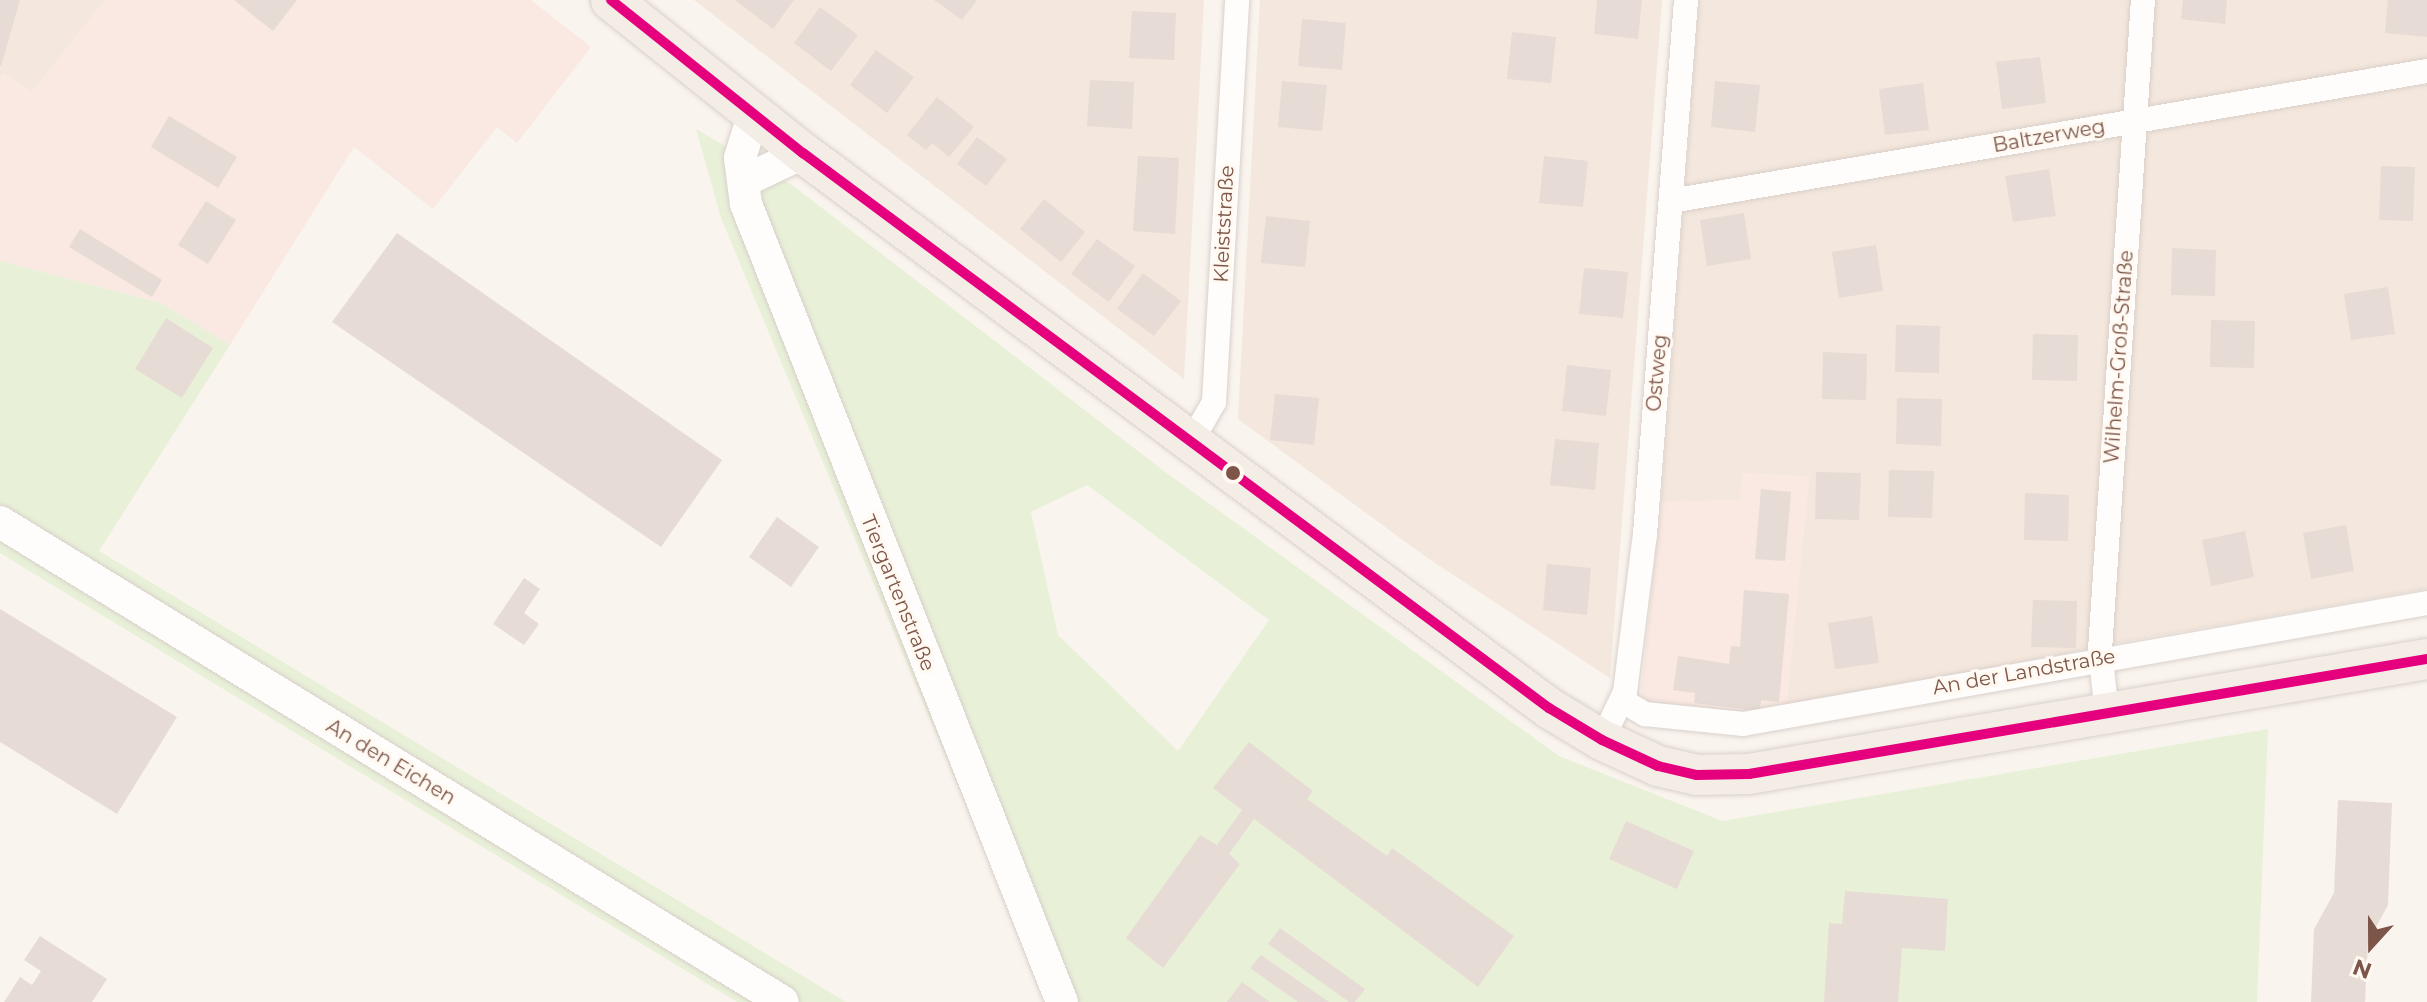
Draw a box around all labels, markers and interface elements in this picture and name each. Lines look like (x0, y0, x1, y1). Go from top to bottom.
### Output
street label: Baltzerweg (1991, 114, 2107, 158)
street label: Kleiststraße (1209, 165, 1239, 283)
street label: Wilhelm-Groß-Straße (2100, 249, 2138, 465)
street label: Ostweg (1642, 333, 1672, 413)
unlabelled marker (1225, 465, 1241, 481)
street label: Tiergartenstraße (856, 511, 940, 675)
street label: An der Landstraße (1931, 644, 2117, 700)
street label: An den Eichen (322, 714, 460, 810)
north arrow (2331, 906, 2411, 986)
text: N (2349, 953, 2375, 985)

